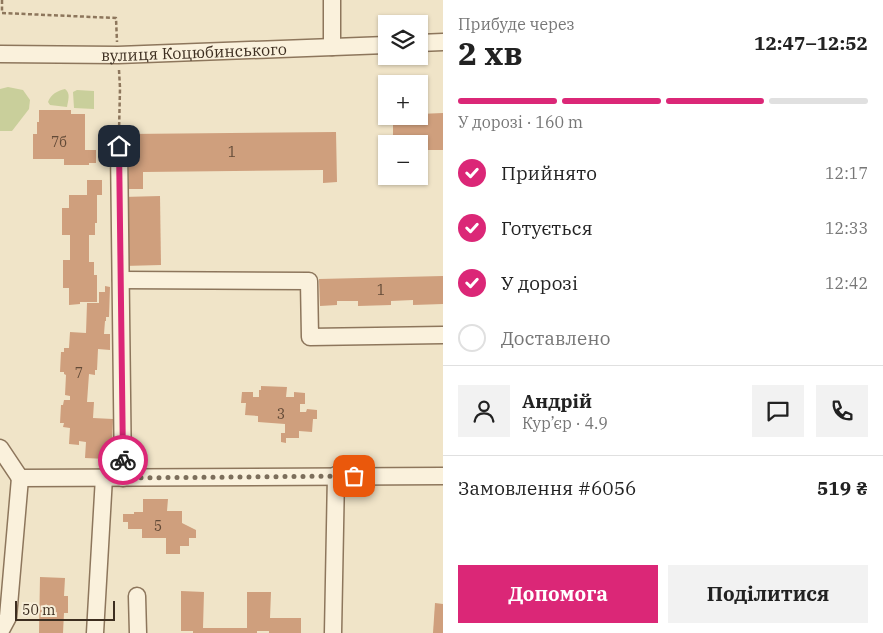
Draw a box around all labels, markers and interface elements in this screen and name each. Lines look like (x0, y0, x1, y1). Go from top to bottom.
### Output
text: Прибуде через (458, 14, 575, 34)
map controls (378, 15, 428, 185)
button: layers (378, 15, 428, 65)
text: 12:47–12:52 (754, 31, 868, 55)
text: 2 хв (458, 32, 523, 74)
street label: вулиця Коцюбинського (101, 39, 287, 65)
button: + (378, 75, 428, 125)
text: У дорозі · 160 m (458, 112, 583, 132)
pin (98, 125, 140, 167)
icon: home (105, 132, 133, 160)
house number: 7б (51, 133, 67, 151)
button: − (378, 135, 428, 185)
house number: 1 (228, 143, 236, 161)
icon: check (458, 159, 486, 187)
text: Прийнято (501, 161, 597, 185)
text: 12:17 (825, 163, 868, 183)
icon: check (458, 214, 486, 242)
text: Готується (501, 216, 593, 240)
text: 12:33 (825, 218, 868, 238)
icon: check (458, 269, 486, 297)
text: У дорозі (501, 271, 578, 295)
text: 12:42 (825, 273, 868, 293)
house number: 1 (377, 281, 385, 299)
text: Доставлено (501, 326, 610, 350)
house number: 7 (75, 364, 83, 382)
button: person (458, 385, 510, 437)
button: chat (752, 385, 804, 437)
button: phone (816, 385, 868, 437)
text: Андрій (522, 389, 592, 413)
house number: 3 (277, 405, 285, 423)
text: Кур’єр · 4.9 (522, 413, 608, 433)
courier (98, 435, 148, 485)
icon: bike (109, 446, 137, 474)
pin (333, 455, 375, 497)
icon: bag (340, 462, 368, 490)
text: Замовлення #6056 (458, 476, 637, 500)
text: 519 ₴ (817, 476, 868, 500)
house number: 5 (154, 517, 162, 535)
button: Допомога (458, 565, 658, 623)
button: Поділитися (668, 565, 868, 623)
scale bar (15, 598, 115, 621)
text: 50 m (22, 601, 55, 619)

